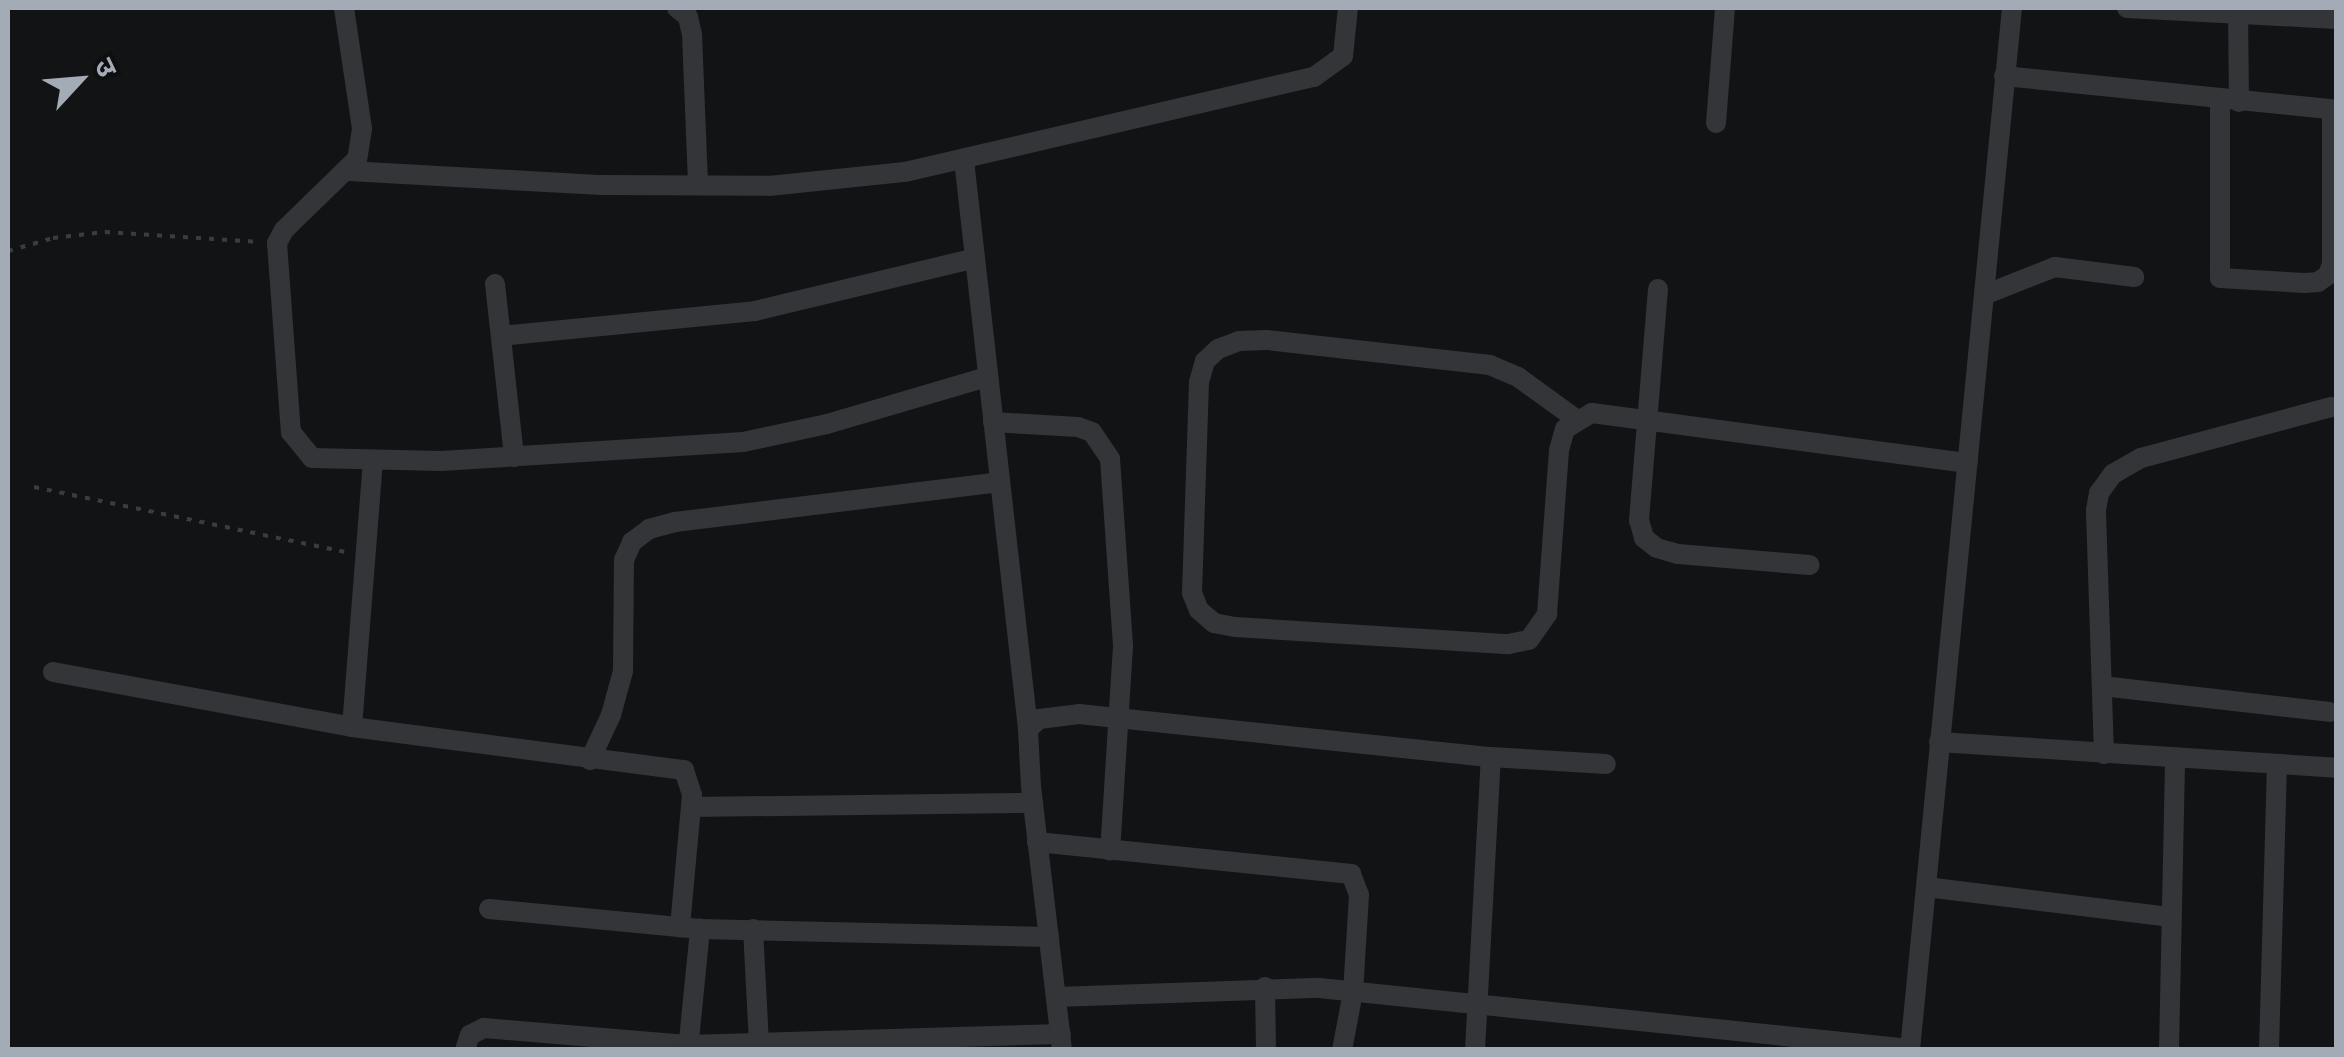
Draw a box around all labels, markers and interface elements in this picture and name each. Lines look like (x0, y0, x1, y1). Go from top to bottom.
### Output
north arrow (30, 30, 130, 130)
text: उ (86, 51, 128, 83)

